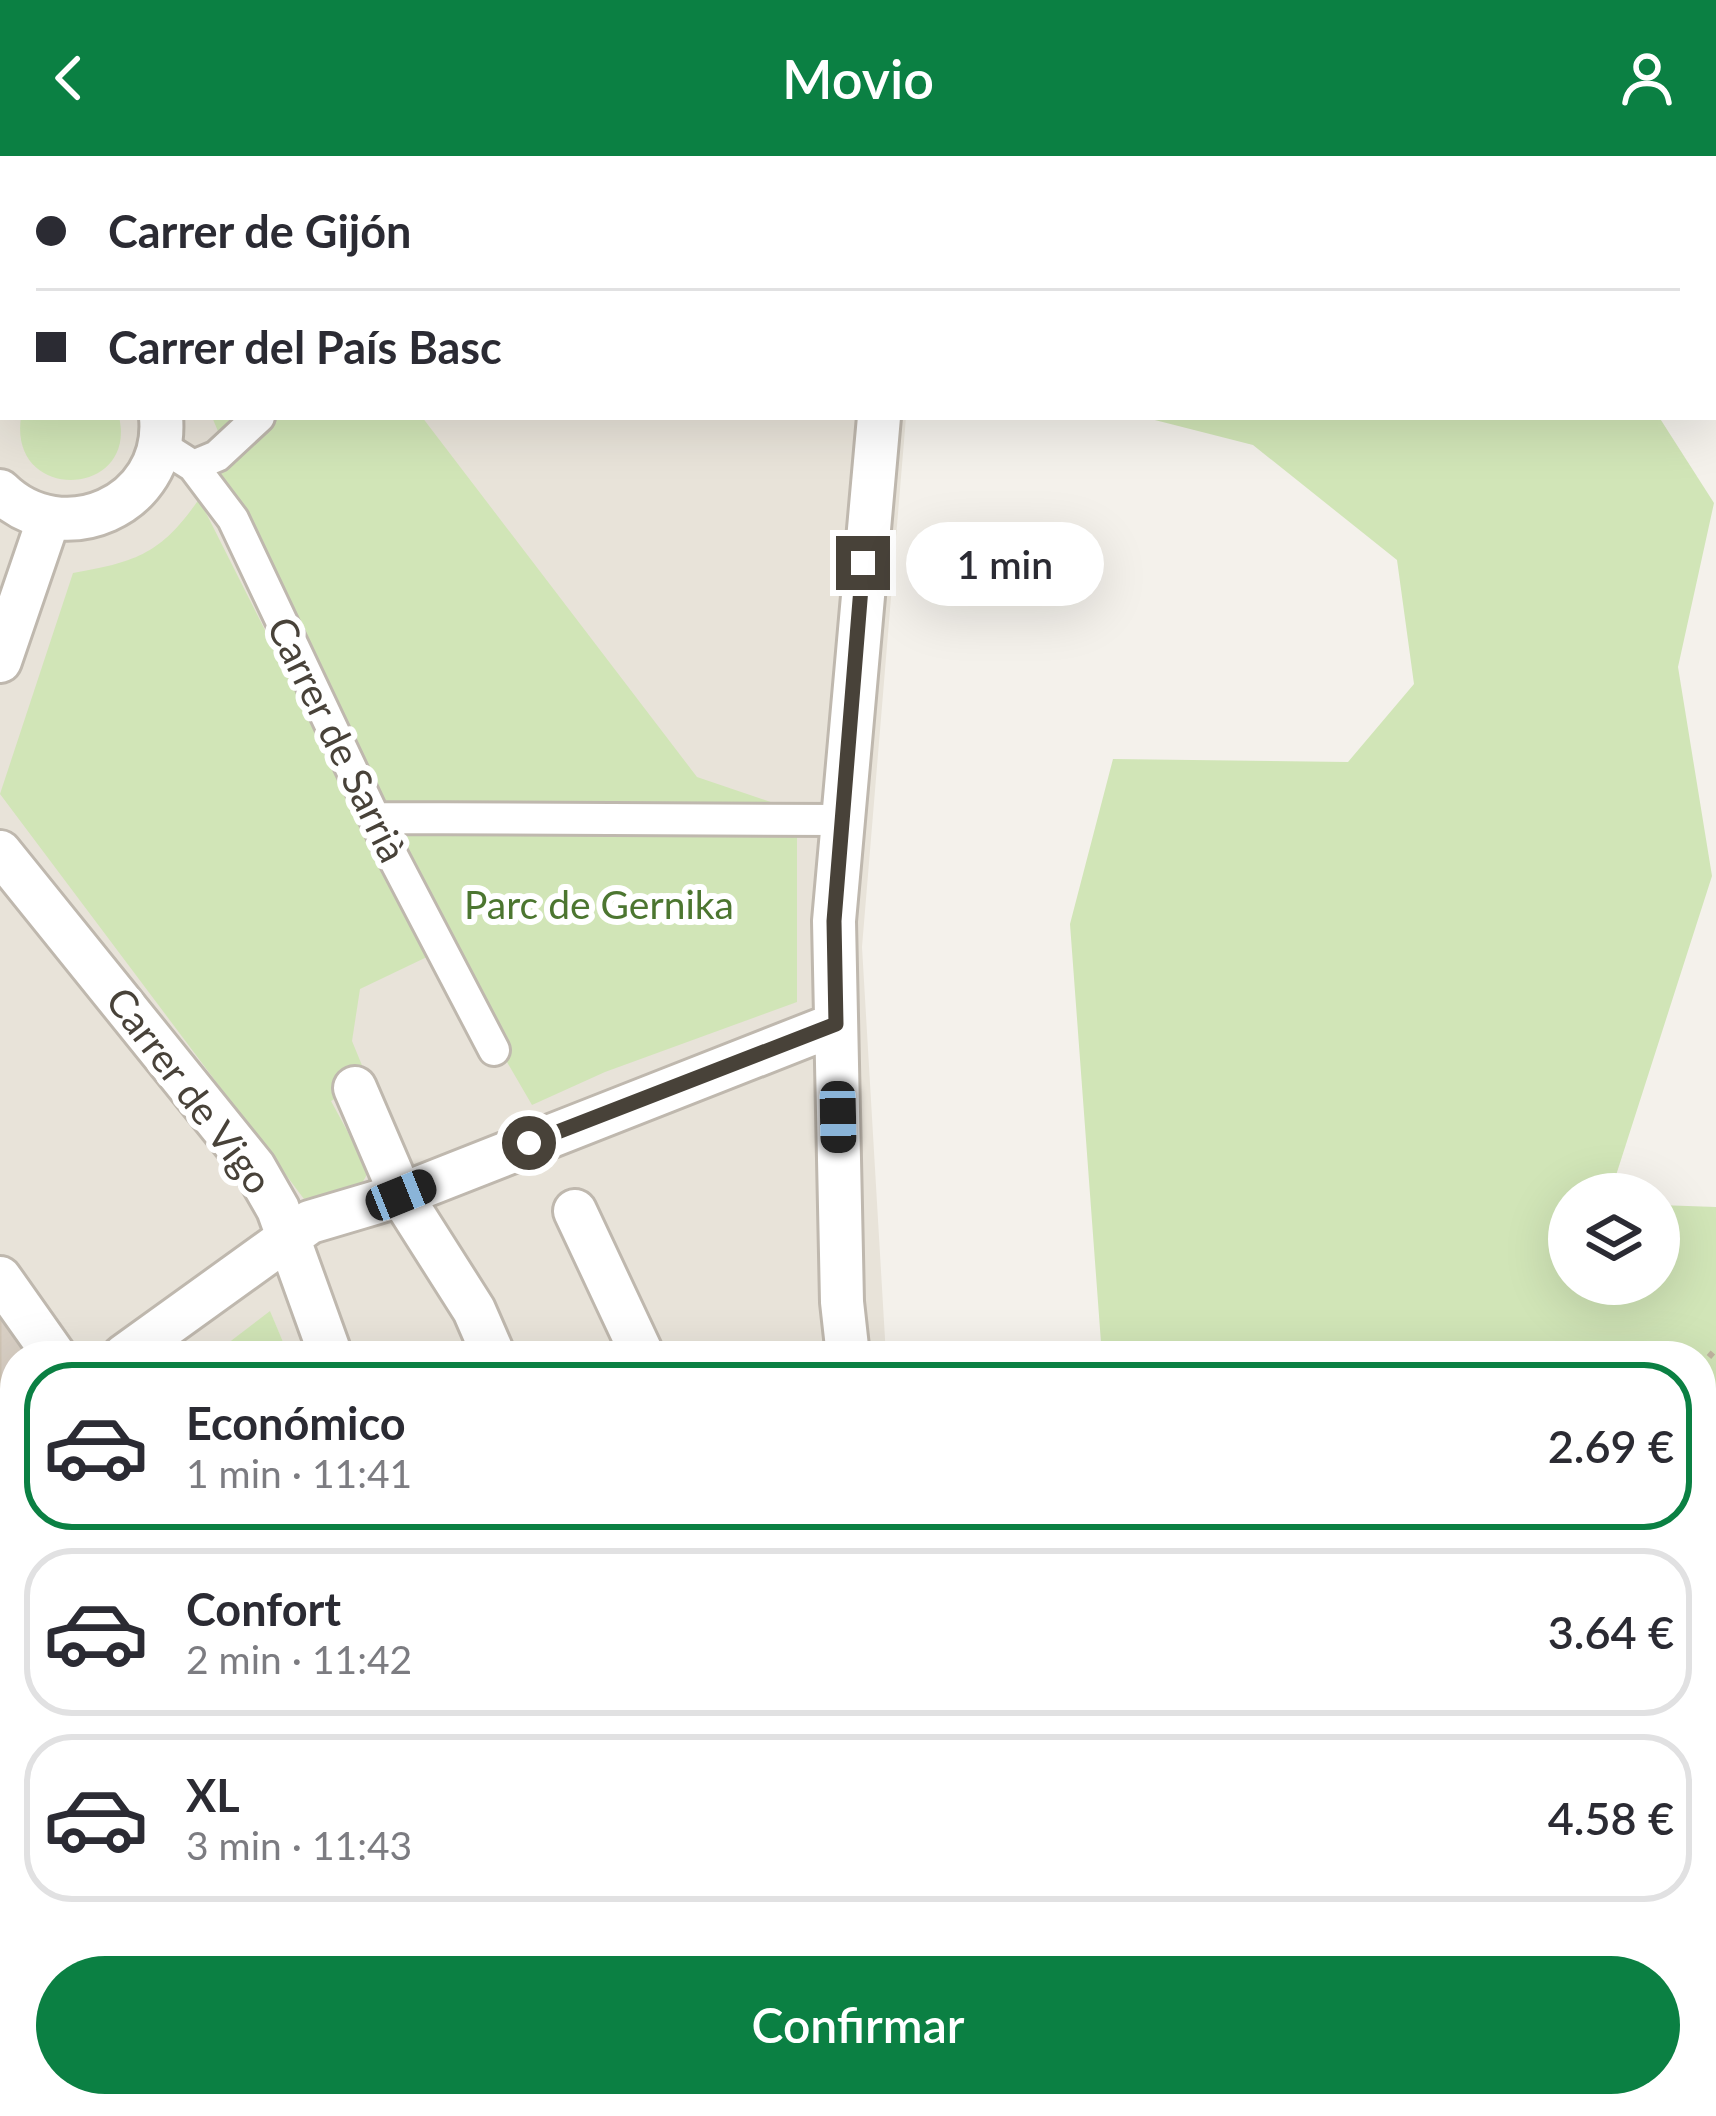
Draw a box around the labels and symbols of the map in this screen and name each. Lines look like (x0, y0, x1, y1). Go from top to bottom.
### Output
callout: 1 min (905, 521, 1103, 605)
route end (836, 536, 890, 590)
street label: Carrer de Sarrià (259, 609, 417, 869)
park label: Parc de Gernika (464, 881, 734, 927)
street label: Carrer de Vigo (98, 978, 282, 1202)
car (819, 1081, 857, 1153)
route start (502, 1116, 556, 1170)
car (361, 1165, 441, 1225)

